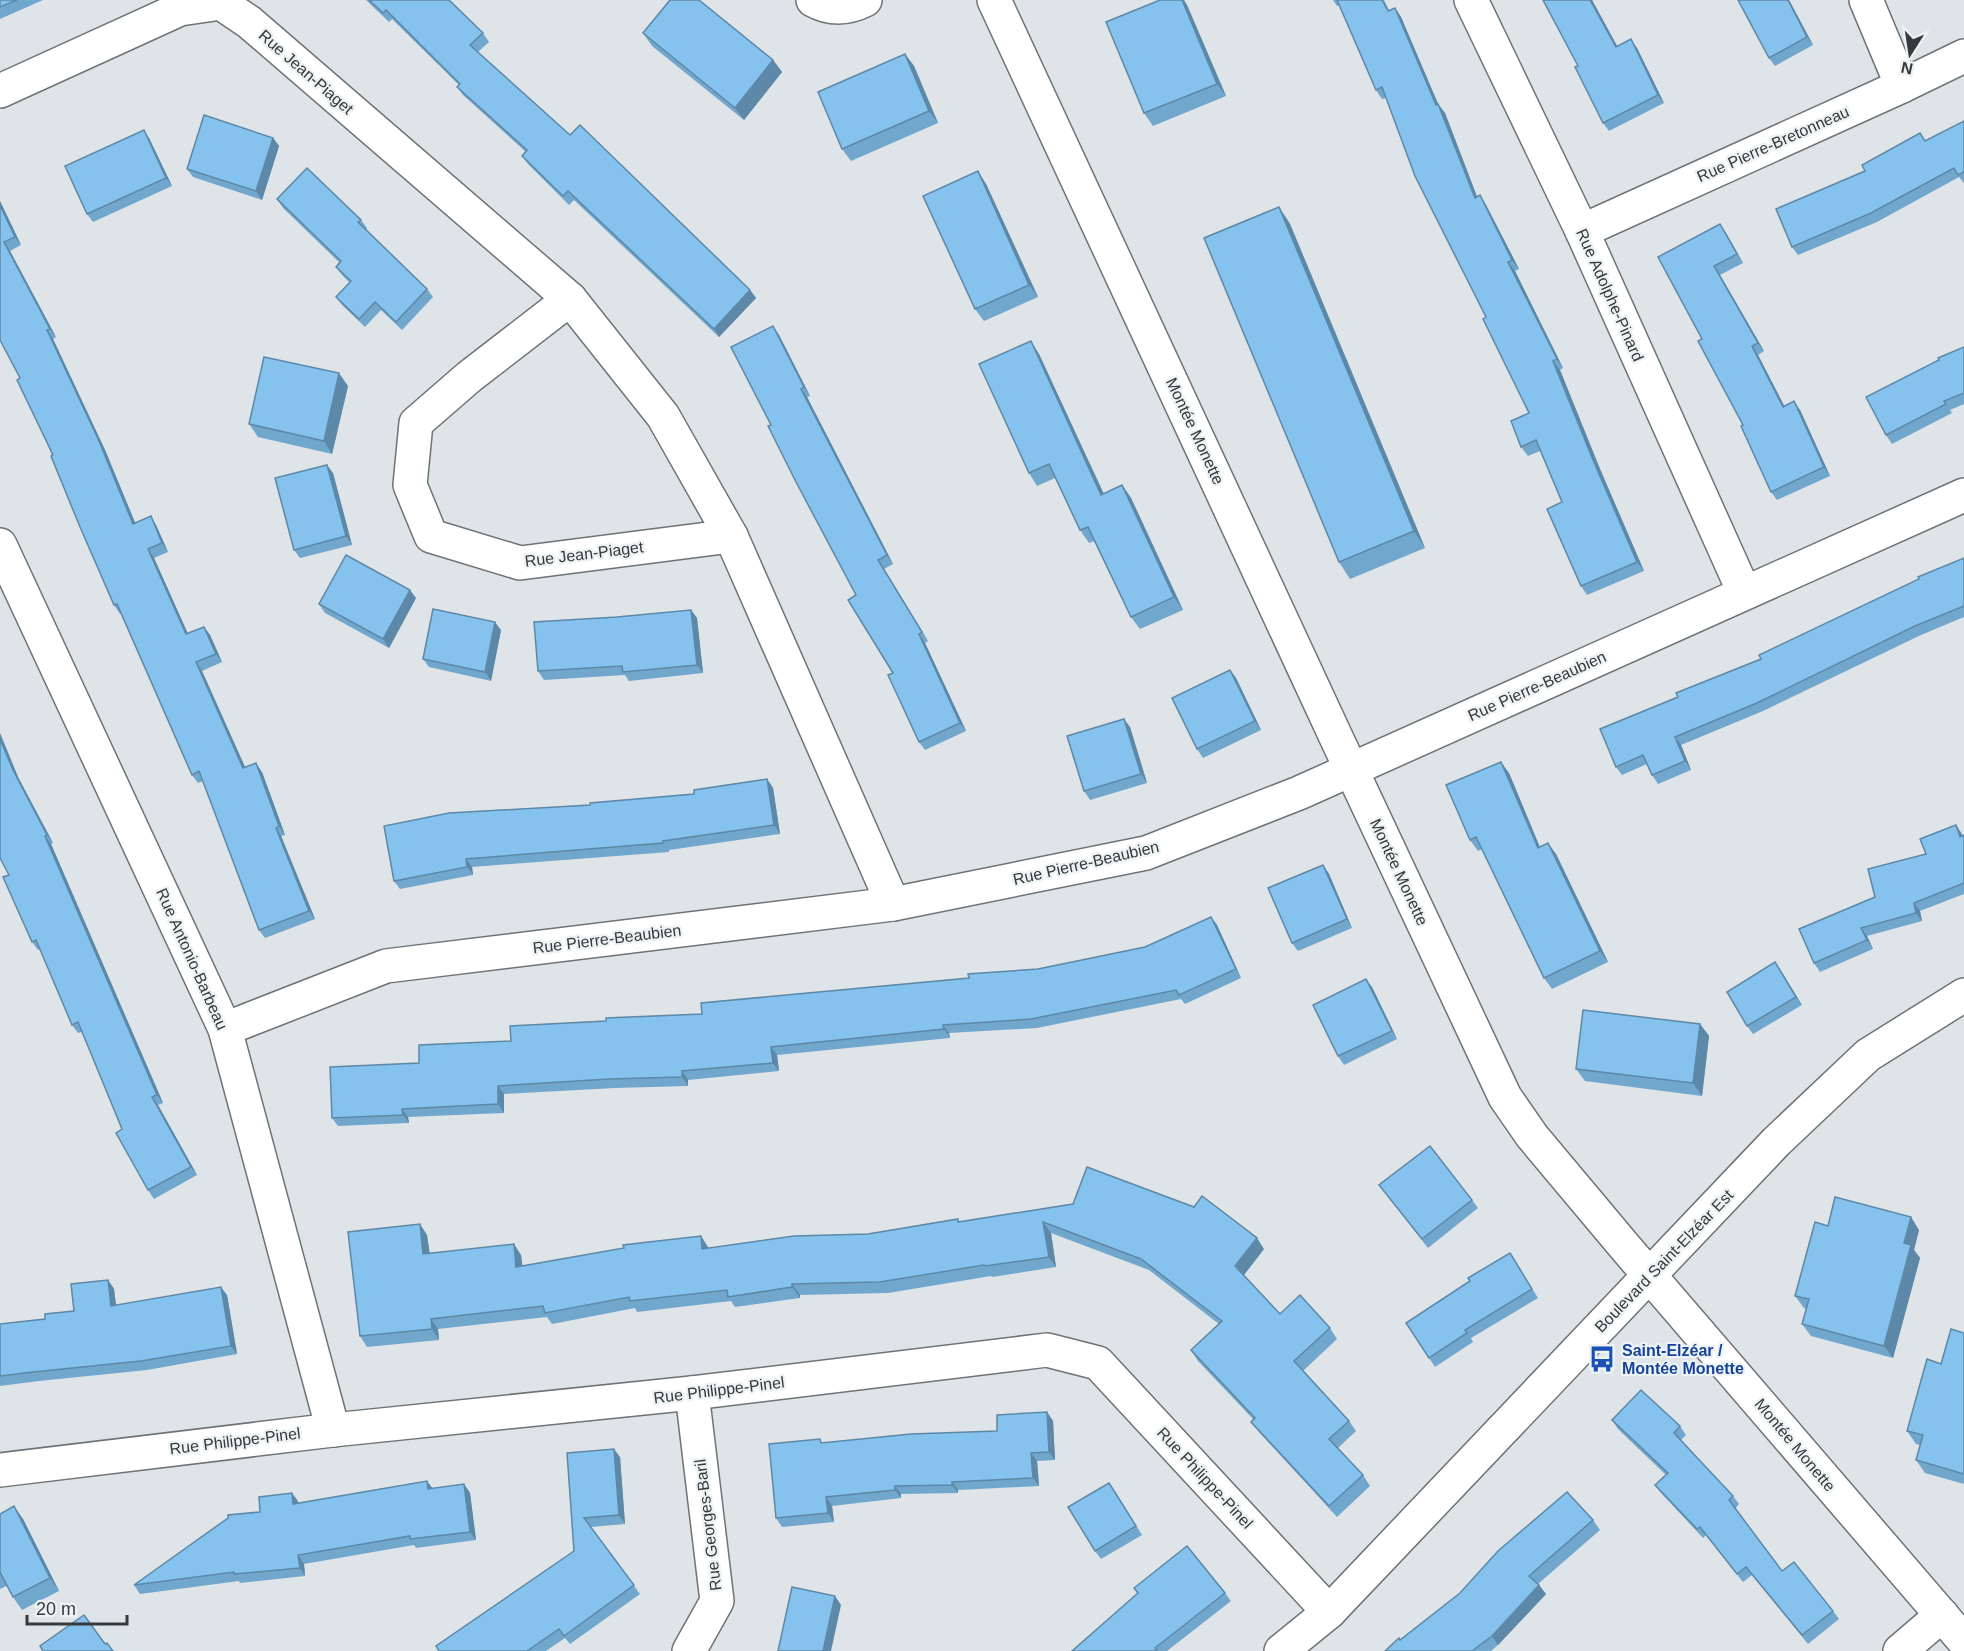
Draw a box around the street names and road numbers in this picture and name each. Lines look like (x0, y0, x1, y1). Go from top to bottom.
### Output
street label: Rue Jean-Piaget (255, 26, 357, 118)
street label: Rue Pierre-Bretonneau (1694, 103, 1852, 185)
street label: Rue Adolphe-Pinard (1573, 226, 1647, 364)
street label: Montée Monette (1163, 375, 1227, 487)
street label: Rue Jean-Piaget (524, 538, 645, 570)
street label: Rue Pierre-Beaubien (1465, 648, 1609, 724)
street label: Montée Monette (1367, 816, 1431, 928)
street label: Rue Pierre-Beaubien (1011, 838, 1161, 888)
street label: Rue Antonio-Barbeau (153, 886, 231, 1032)
street label: Rue Pierre-Beaubien (532, 921, 682, 957)
street label: Boulevard Saint-Elzéar Est (1591, 1186, 1737, 1336)
street label: Rue Philippe-Pinel (653, 1374, 785, 1406)
street label: Montée Monette (1751, 1395, 1839, 1495)
street label: Rue Philippe-Pinel (1154, 1424, 1256, 1532)
street label: Rue Philippe-Pinel (169, 1425, 301, 1457)
street label: Rue Georges-Baril (691, 1458, 725, 1592)

